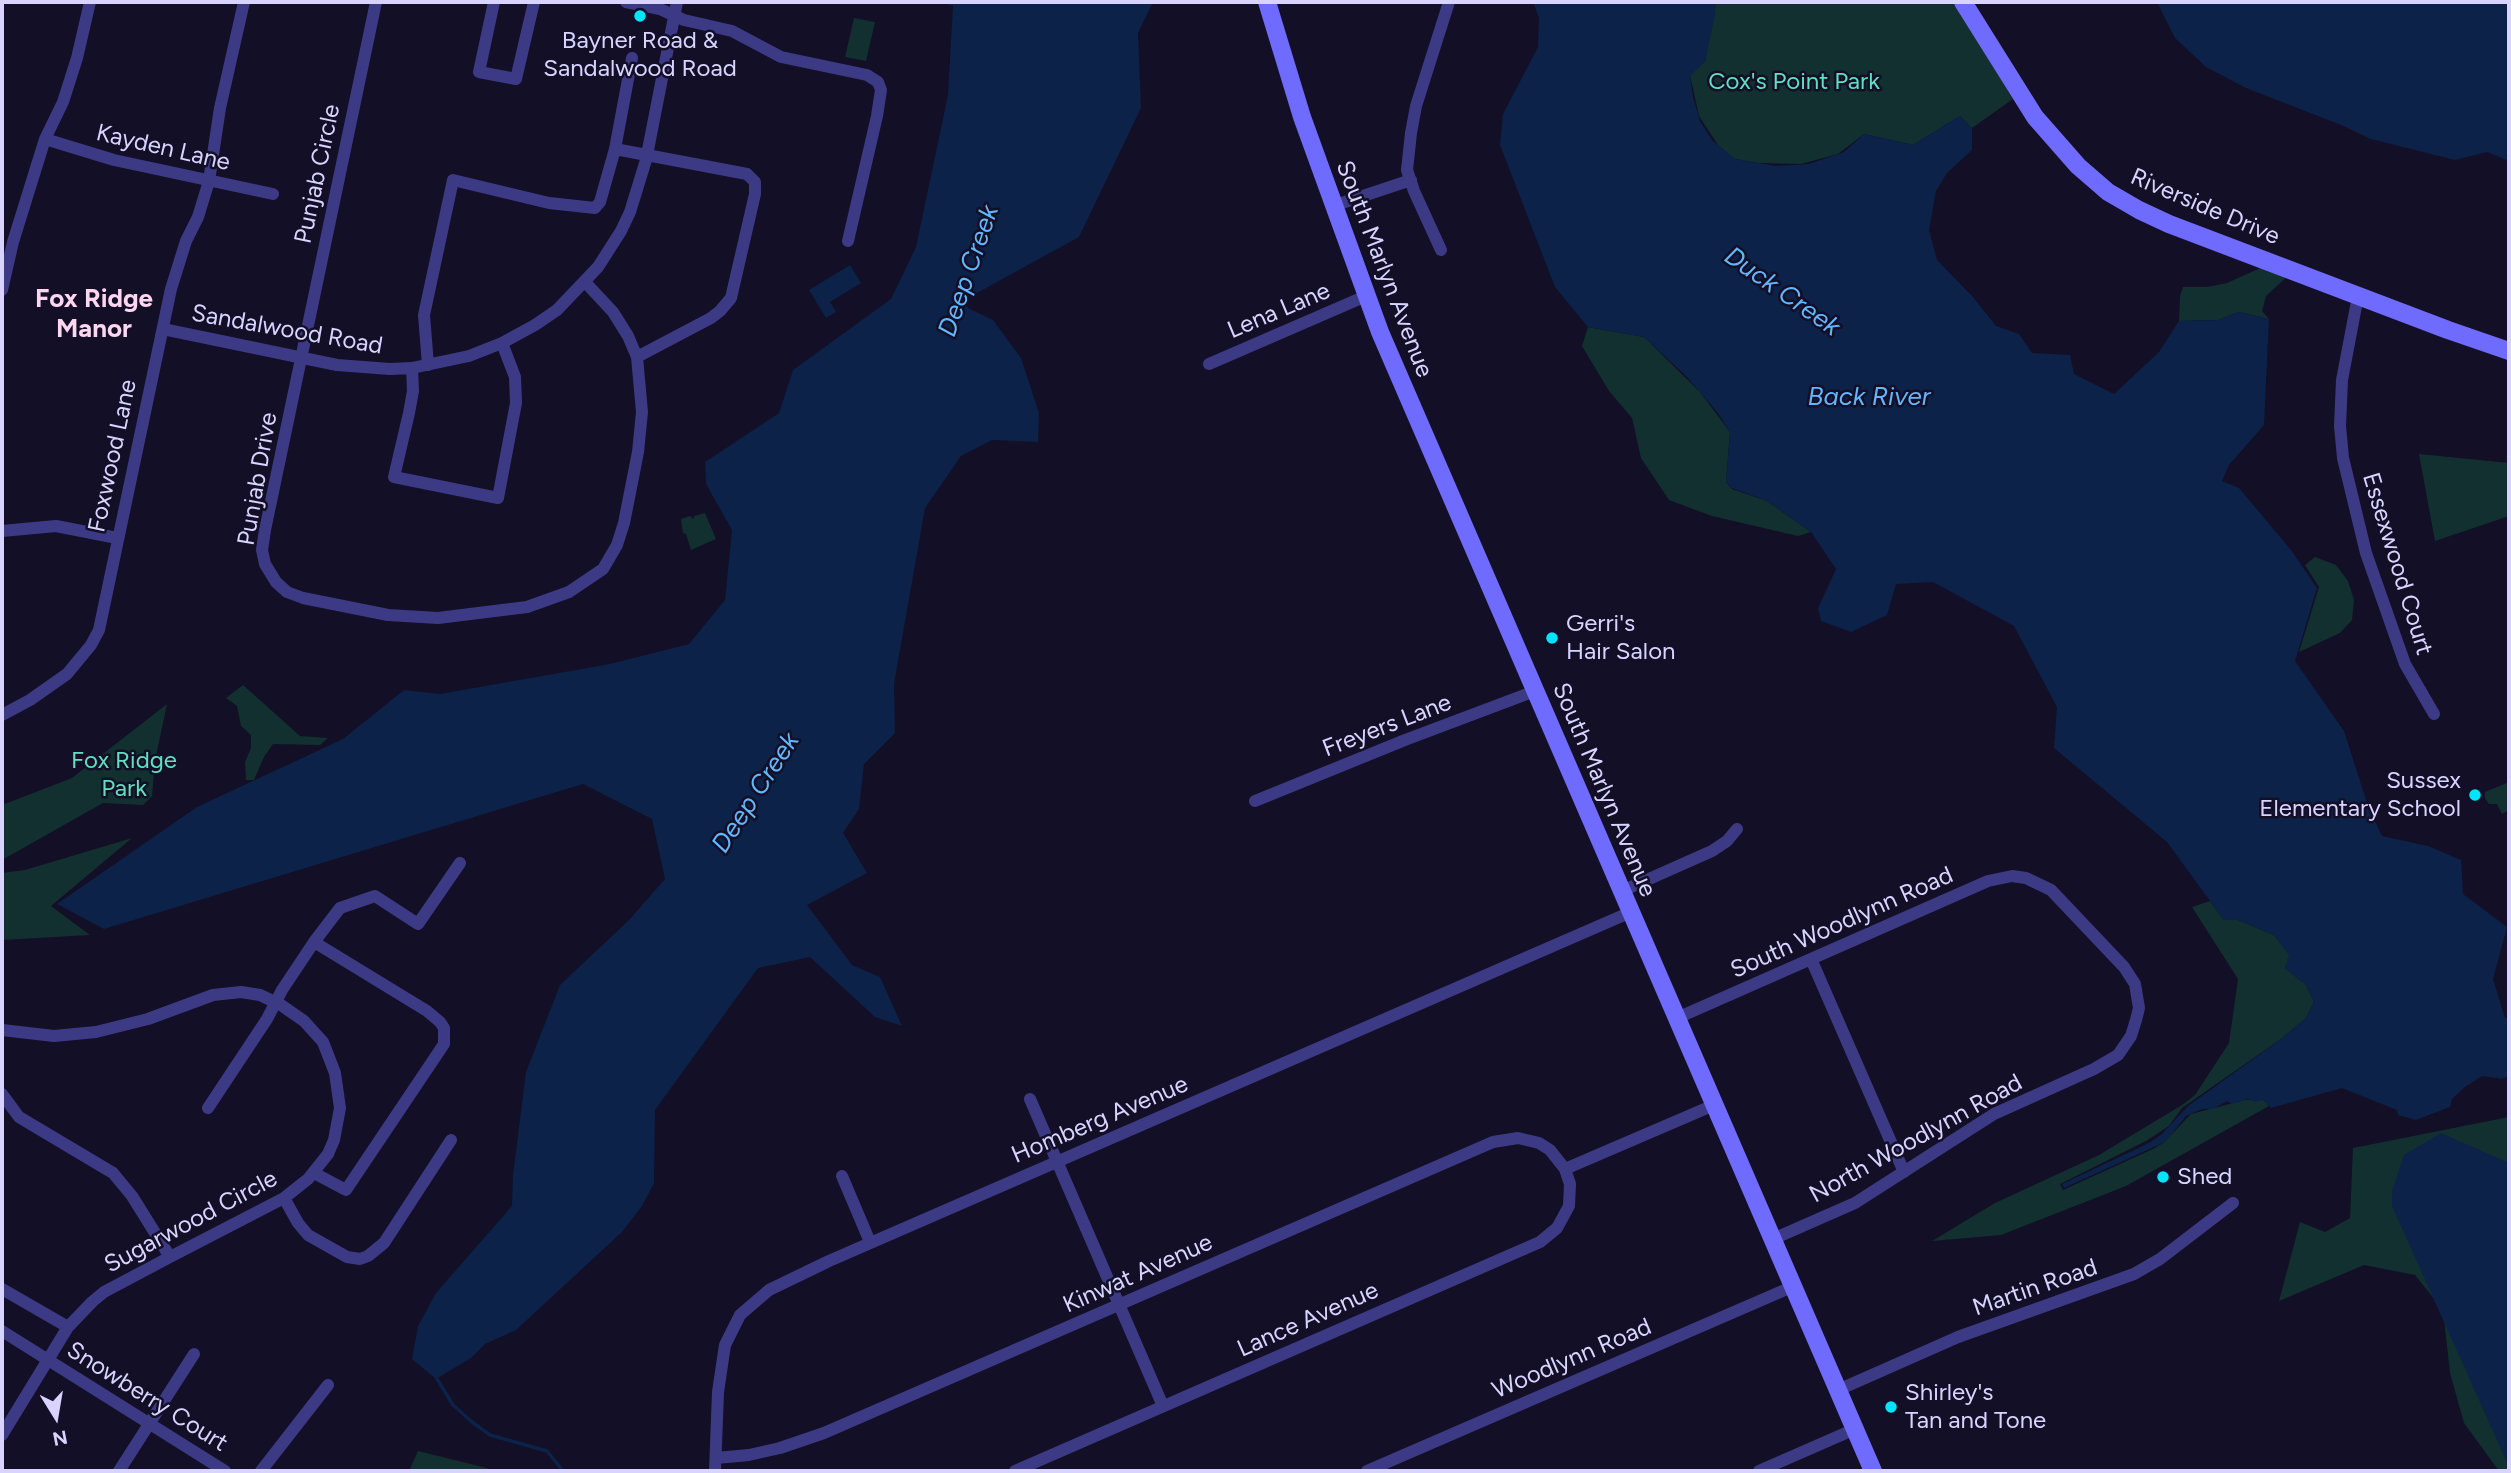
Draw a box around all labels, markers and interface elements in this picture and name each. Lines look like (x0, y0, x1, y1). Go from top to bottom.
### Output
marker: Bayner Road & Sandalwood Road (632, 8, 648, 24)
place label: Bayner Road & Sandalwood Road (543, 27, 737, 83)
park label: Cox's Point Park (1708, 68, 1880, 96)
street label: Punjab Circle (289, 102, 347, 246)
street label: Kayden Lane (93, 119, 233, 177)
street label: South Marlyn Avenue (1329, 157, 1439, 381)
street label: Riverside Drive (2126, 163, 2284, 251)
water label: Deep Creek (932, 201, 1006, 341)
water label: Duck Creek (1718, 241, 1846, 343)
street label: Lena Lane (1224, 277, 1334, 345)
district label: Fox Ridge Manor (35, 283, 153, 344)
street label: Sandalwood Road (189, 299, 385, 361)
street label: Foxwood Lane (83, 377, 143, 535)
water label: Back River (1808, 381, 1930, 413)
street label: Punjab Drive (232, 410, 284, 548)
street label: Essexwood Court (2356, 469, 2438, 659)
place label: Gerri's Hair Salon (1566, 610, 1675, 666)
marker: Gerri's Hair Salon (1544, 630, 1560, 646)
street label: South Marlyn Avenue (1546, 679, 1662, 901)
street label: Freyers Lane (1319, 688, 1455, 764)
water label: Deep Creek (706, 727, 806, 859)
park label: Fox Ridge Park (71, 747, 177, 803)
place label: Sussex Elementary School (2259, 767, 2461, 823)
marker: Sussex Elementary School (2467, 787, 2483, 803)
street label: South Woodlynn Road (1726, 861, 1958, 985)
street label: North Woodlynn Road (1805, 1069, 2027, 1209)
street label: Homberg Avenue (1007, 1070, 1193, 1170)
place label: Shed (2177, 1163, 2232, 1191)
street label: Sugarwood Circle (100, 1164, 282, 1280)
marker: Shed (2155, 1169, 2171, 1185)
street label: Kinwat Avenue (1059, 1228, 1217, 1320)
street label: Martin Road (1969, 1253, 2101, 1323)
street label: Lance Avenue (1233, 1276, 1383, 1364)
street label: Woodlynn Road (1488, 1313, 1656, 1405)
street label: Snowberry Court (61, 1336, 233, 1458)
place label: Shirley's Tan and Tone (1905, 1379, 2046, 1435)
north arrow (21, 1382, 91, 1452)
marker: Shirley's Tan and Tone (1883, 1399, 1899, 1415)
text: N (51, 1425, 70, 1451)

